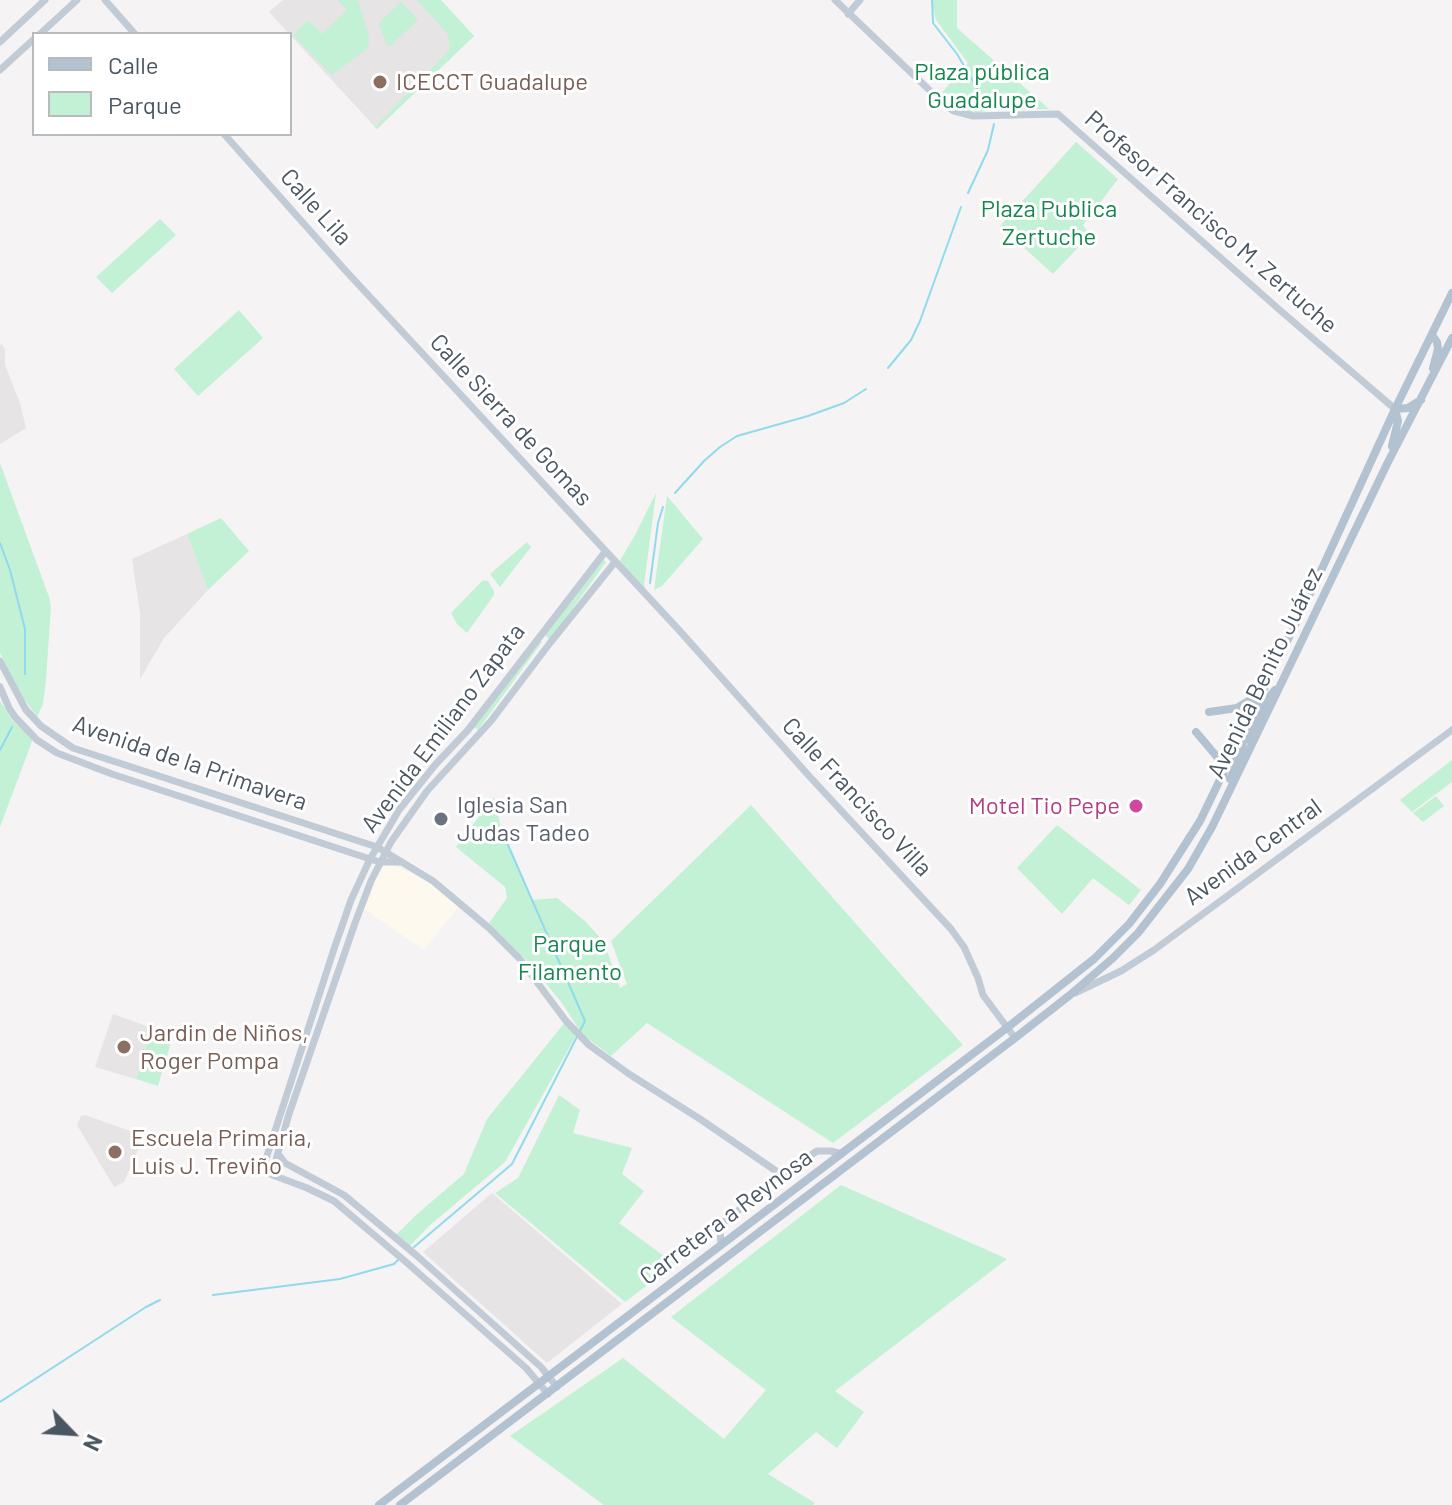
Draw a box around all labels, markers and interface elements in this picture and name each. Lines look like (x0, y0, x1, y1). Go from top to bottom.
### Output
legend (32, 32, 292, 136)
text: Calle (108, 50, 159, 79)
park label: Plaza pública Guadalupe (914, 58, 1050, 114)
place label: ICECCT Guadalupe (396, 68, 588, 96)
marker: ICECCT Guadalupe (371, 73, 389, 91)
text: Parque (108, 90, 182, 119)
street label: Profesor Francisco M. Zertuche (1079, 105, 1343, 339)
street label: Calle Lila (274, 163, 358, 251)
park label: Plaza Publica Zertuche (981, 195, 1117, 251)
street label: Calle Sierra de Gomas (424, 328, 598, 512)
street label: Avenida Benito Juárez (1201, 563, 1329, 783)
street label: Avenida Emiliano Zapata (355, 618, 531, 838)
street label: Avenida de la Primavera (69, 709, 311, 817)
street label: Calle Francisco Villa (776, 712, 938, 882)
place label: Iglesia San Judas Tadeo (457, 791, 590, 847)
place label: Motel Tio Pepe (969, 792, 1120, 820)
street label: Avenida Central (1179, 793, 1327, 911)
marker: Motel Tio Pepe (1127, 797, 1145, 815)
marker: Iglesia San Judas Tadeo (432, 810, 450, 828)
park label: Parque Filamento (518, 930, 622, 986)
place label: Jardin de Niños, Roger Pompa (140, 1019, 309, 1075)
marker: Jardin de Niños, Roger Pompa (115, 1038, 133, 1056)
place label: Escuela Primaria, Luis J. Treviño (131, 1124, 312, 1180)
marker: Escuela Primaria, Luis J. Treviño (106, 1143, 124, 1161)
street label: Carretera a Reynosa (634, 1143, 818, 1291)
north arrow (32, 1393, 112, 1473)
text: N (79, 1431, 109, 1455)

